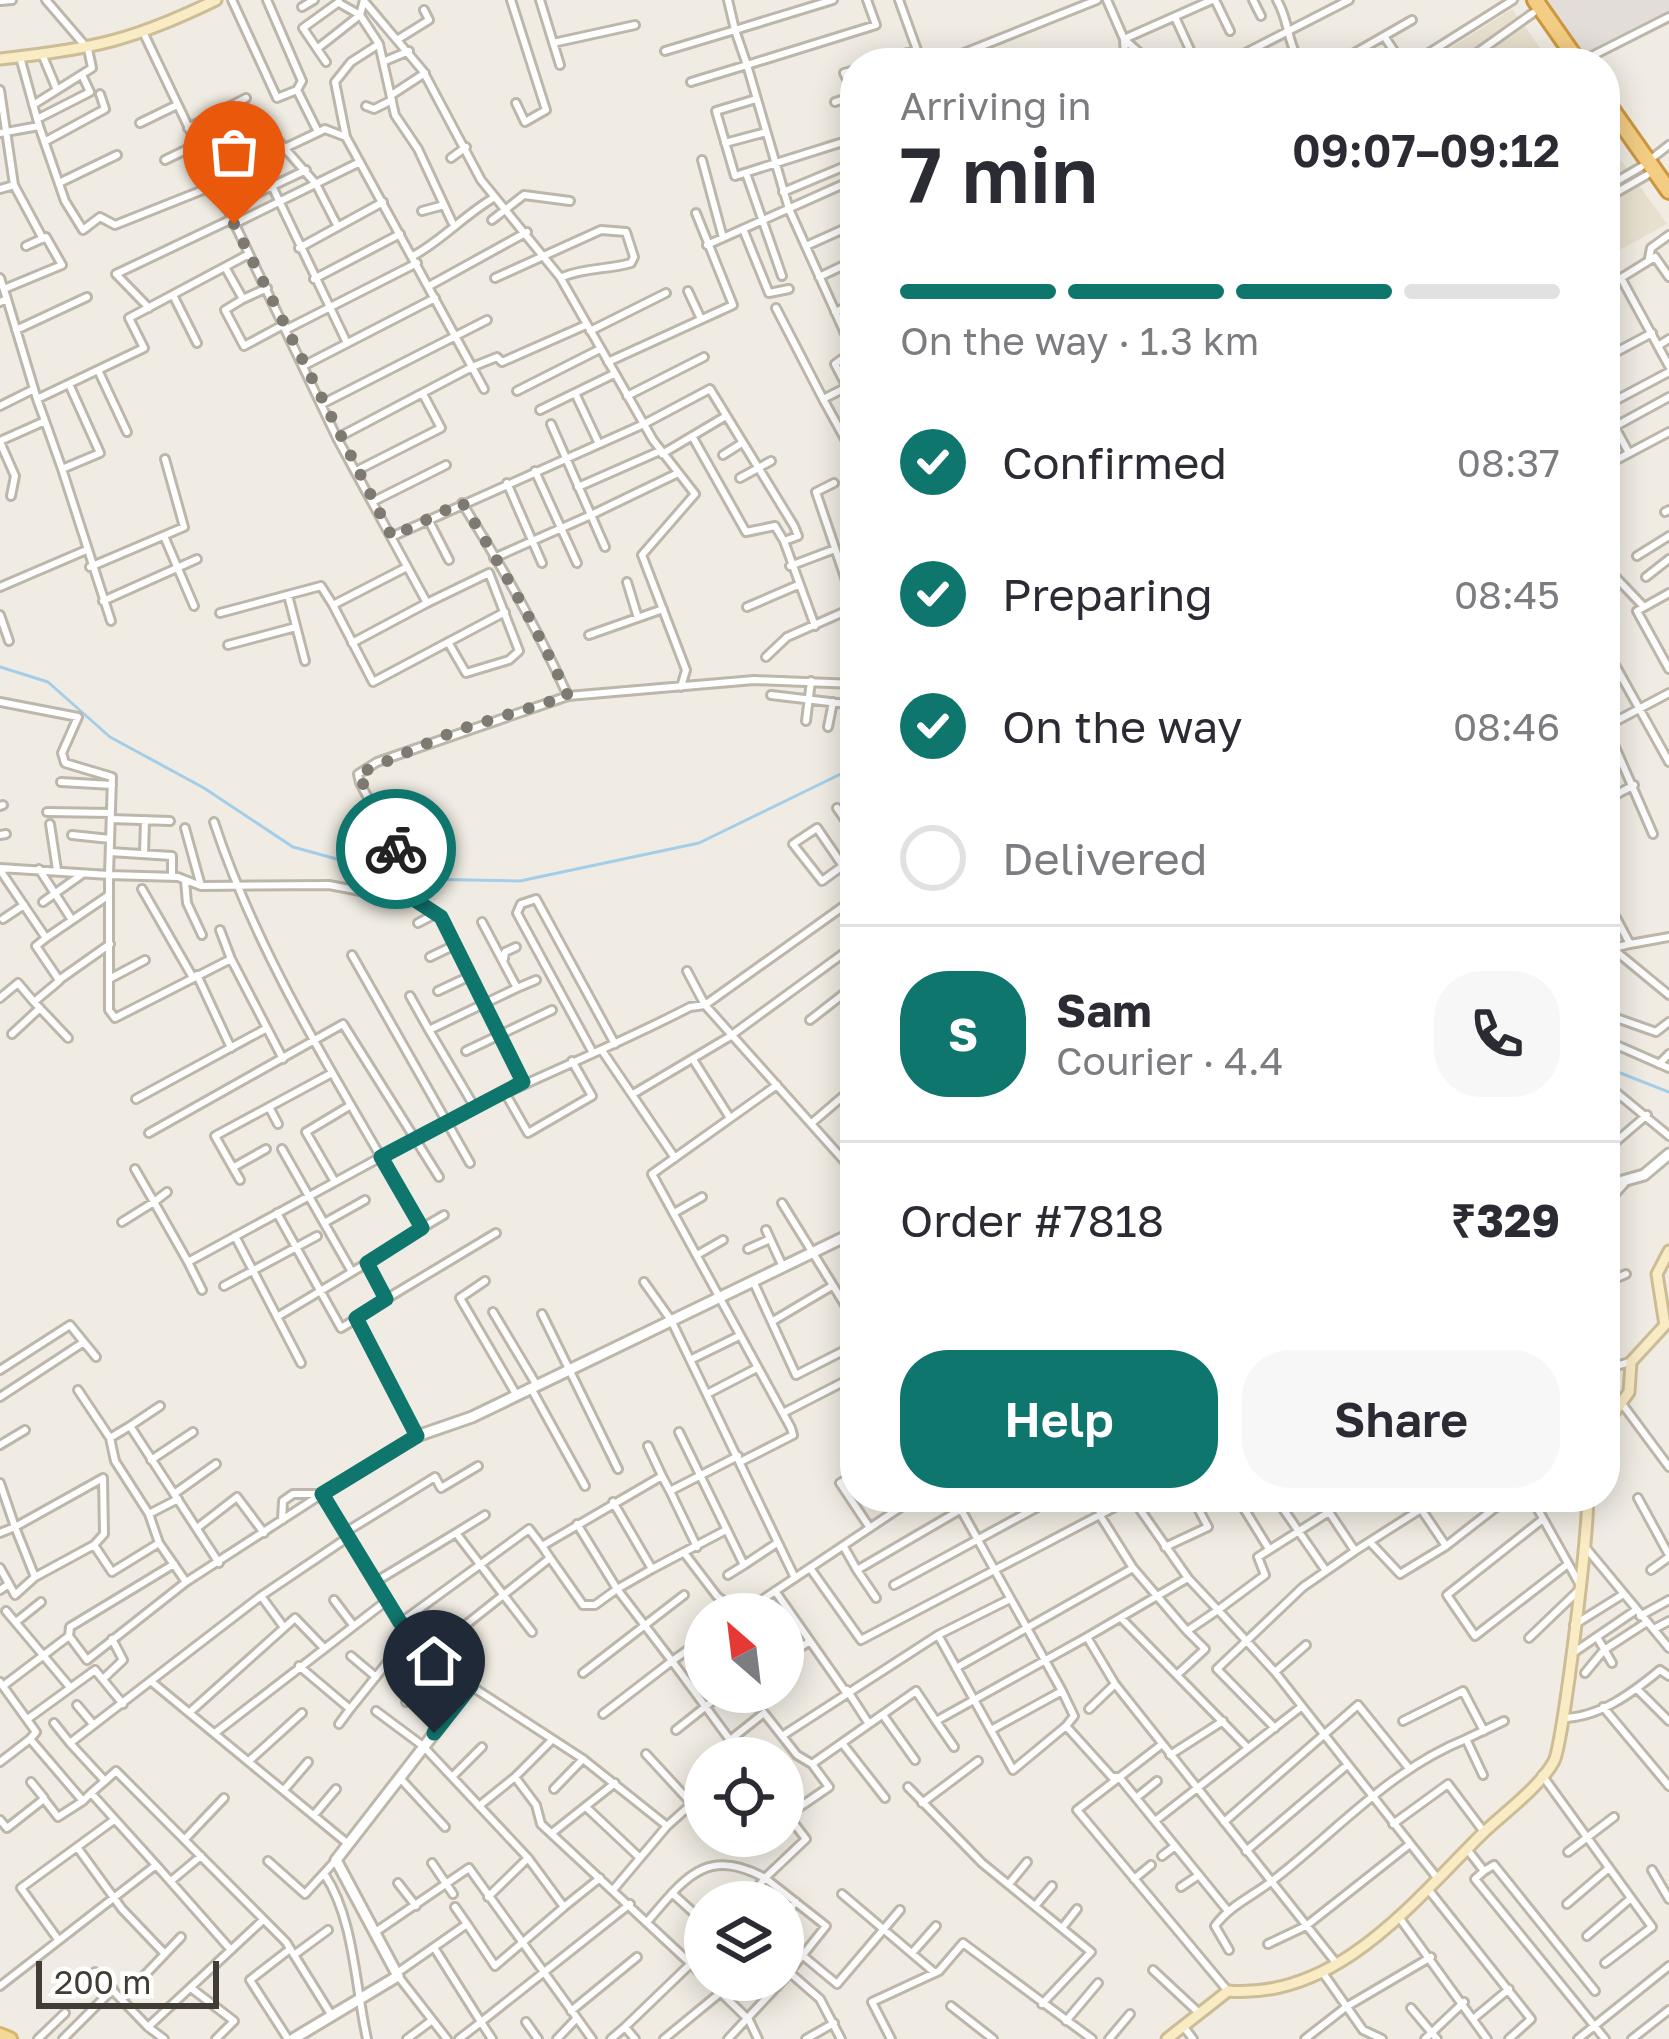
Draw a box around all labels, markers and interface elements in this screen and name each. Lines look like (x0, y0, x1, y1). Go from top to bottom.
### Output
text: Arriving in (900, 82, 1091, 129)
pin (183, 101, 285, 224)
icon: bag (201, 119, 267, 185)
text: 09:07–09:12 (1292, 123, 1560, 177)
text: 7 min (900, 127, 1098, 220)
text: On the way · 1.3 km (900, 317, 1259, 364)
icon: check (900, 429, 966, 495)
text: Confirmed (1002, 435, 1227, 489)
text: 08:37 (1457, 439, 1560, 486)
icon: check (900, 561, 966, 627)
text: Preparing (1002, 567, 1213, 621)
text: 08:45 (1454, 571, 1560, 618)
icon: check (900, 693, 966, 759)
text: On the way (1002, 699, 1243, 753)
text: 08:46 (1453, 703, 1560, 750)
courier (336, 789, 456, 909)
icon: bike (363, 816, 429, 882)
text: Delivered (1002, 831, 1207, 885)
button: phone (1434, 971, 1560, 1097)
text: Sam (1056, 983, 1152, 1037)
text: S (948, 1007, 978, 1061)
text: Courier · 4.4 (1056, 1037, 1284, 1084)
text: Order #7818 (900, 1193, 1164, 1247)
text: ₹329 (1451, 1193, 1560, 1247)
button: Help (900, 1350, 1218, 1488)
button: Share (1242, 1350, 1560, 1488)
north arrow (684, 1593, 804, 1713)
map controls (684, 1593, 804, 2001)
pin (383, 1610, 485, 1733)
icon: home (401, 1628, 467, 1694)
button: locate (684, 1737, 804, 1857)
button: layers (684, 1881, 804, 2001)
scale bar (36, 1955, 219, 2008)
text: 200 m (54, 1962, 152, 2001)

